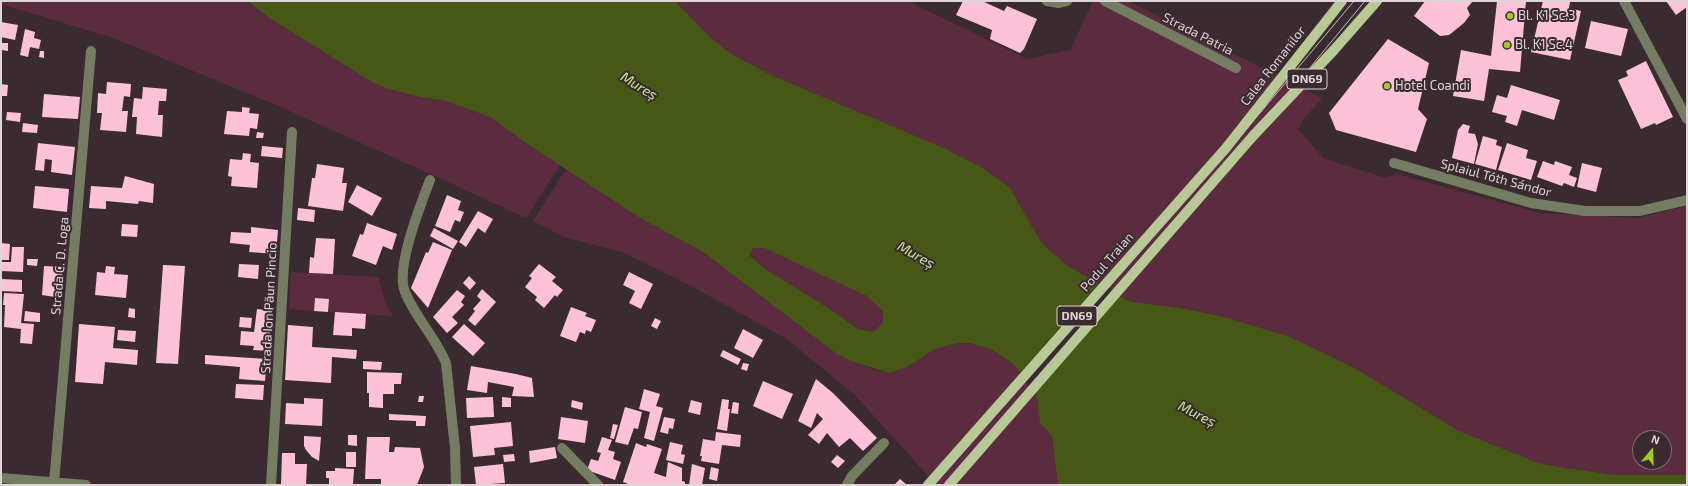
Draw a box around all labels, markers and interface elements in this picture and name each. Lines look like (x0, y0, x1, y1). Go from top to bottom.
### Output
place label: Bl. K1 Sc.3 (1518, 8, 1575, 24)
street label: Strada Patria (1160, 10, 1236, 58)
marker: Bl. K1 Sc.3 (1505, 11, 1515, 21)
street label: Calea Romanilor (1237, 23, 1309, 109)
place label: Bl. K1 Sc.4 (1515, 37, 1573, 53)
marker: Bl. K1 Sc.4 (1502, 40, 1512, 50)
water label: Mureș (617, 68, 661, 104)
road number: DN69 (1287, 69, 1327, 89)
place label: Hotel Coandi (1395, 78, 1470, 94)
marker: Hotel Coandi (1382, 81, 1392, 91)
street label: Splaiul Tóth Sándor (1439, 156, 1553, 200)
street label: Strada C. D. Loga (48, 216, 72, 316)
street label: Podul Traian (1077, 229, 1137, 295)
water label: Mureș (894, 238, 938, 272)
street label: Strada Ion Păun Pincio (258, 242, 280, 374)
road number: DN69 (1057, 306, 1097, 326)
water label: Mureș (1175, 397, 1219, 431)
north arrow (1632, 430, 1672, 470)
text: N (1650, 432, 1662, 447)

